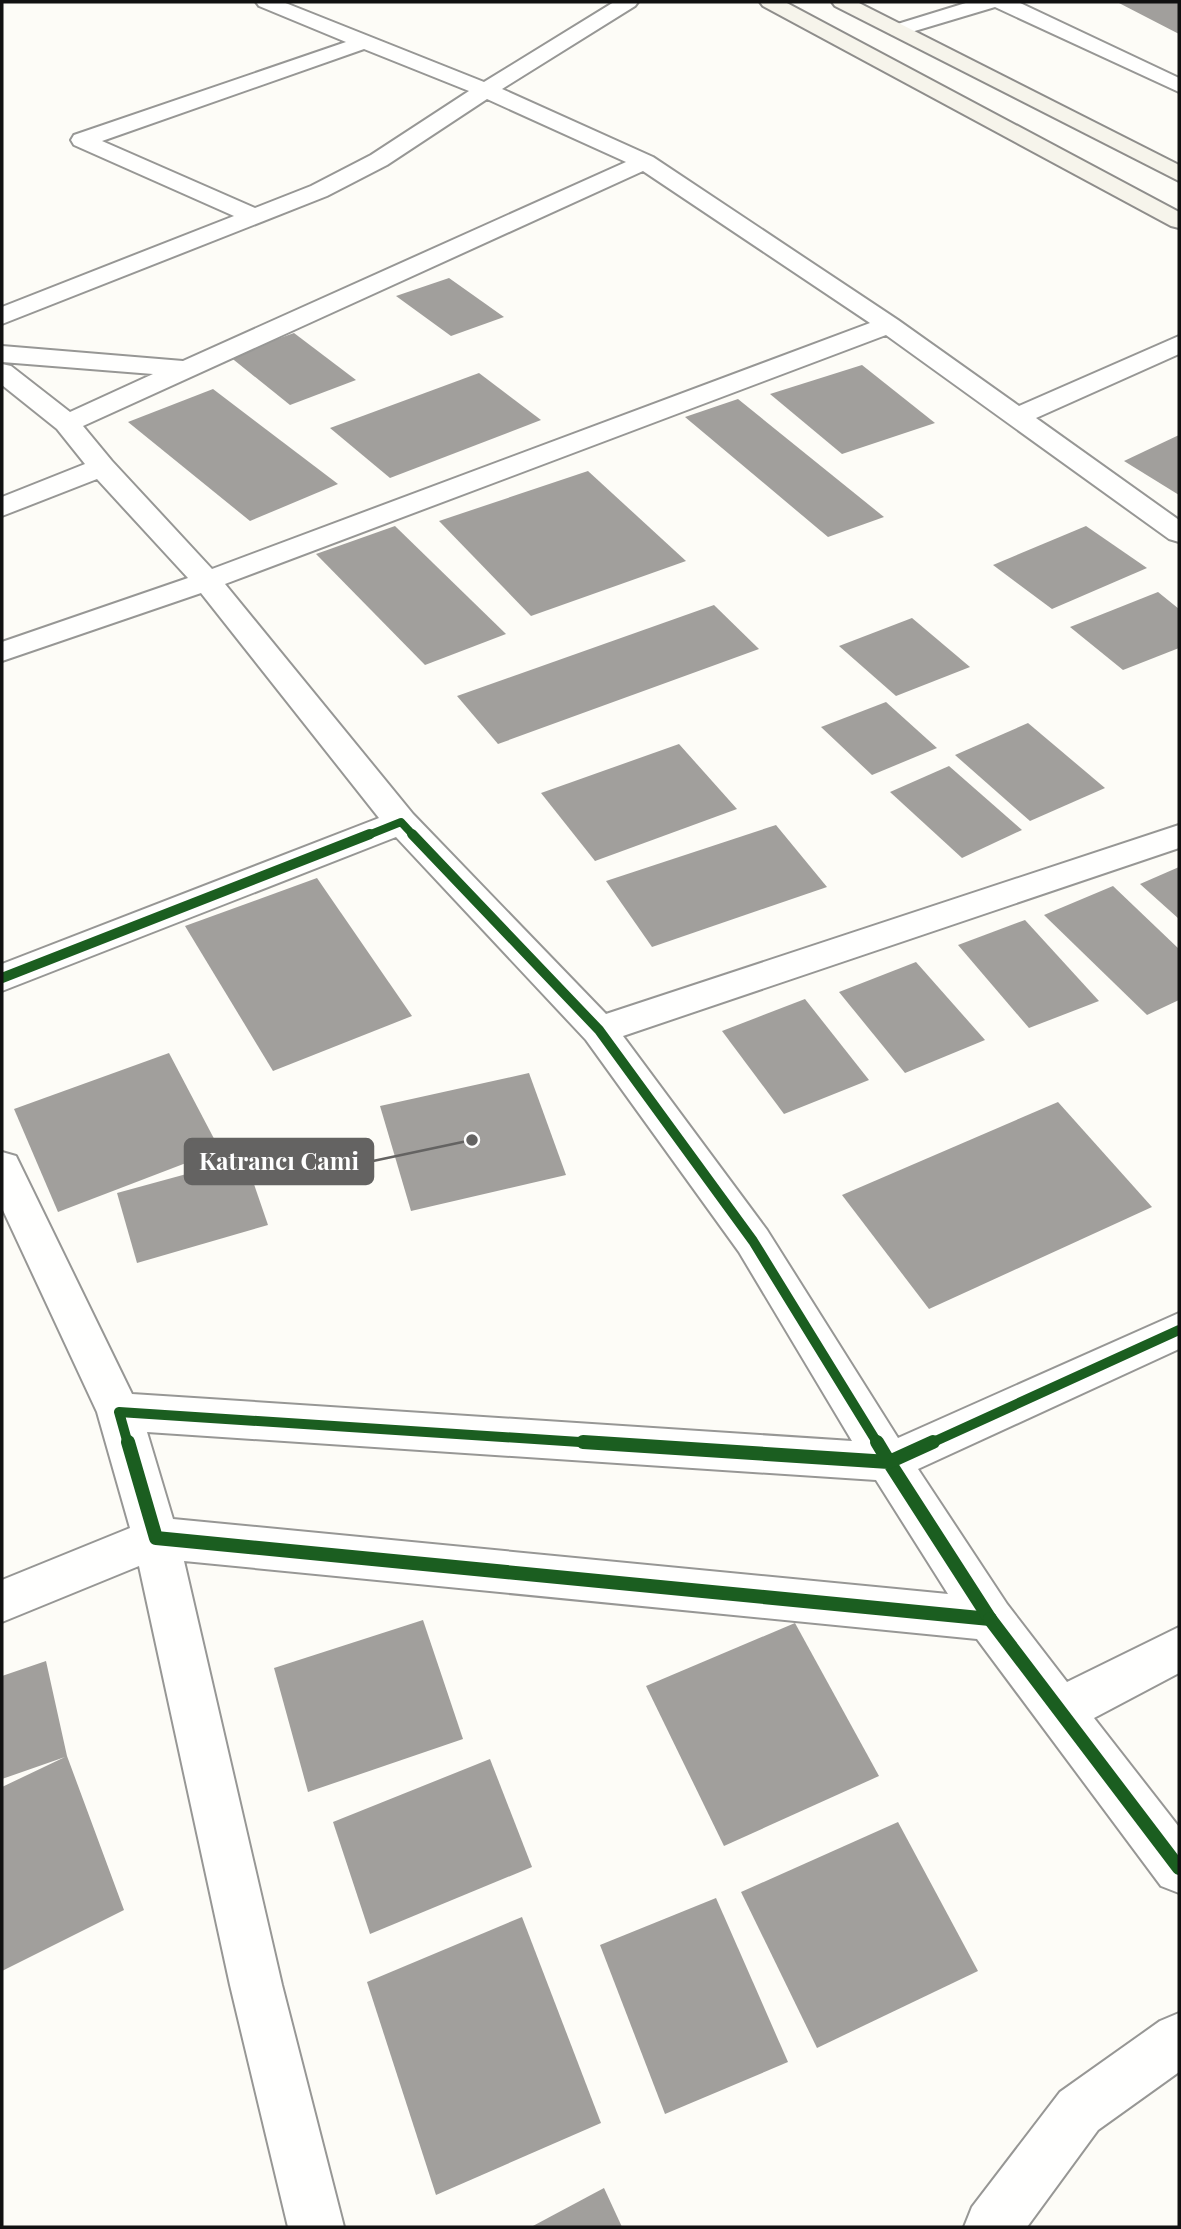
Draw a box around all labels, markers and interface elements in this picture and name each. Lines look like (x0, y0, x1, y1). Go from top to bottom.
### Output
callout: Katrancı Cami (185, 1139, 373, 1184)
text: Katrancı Cami (199, 1144, 359, 1176)

